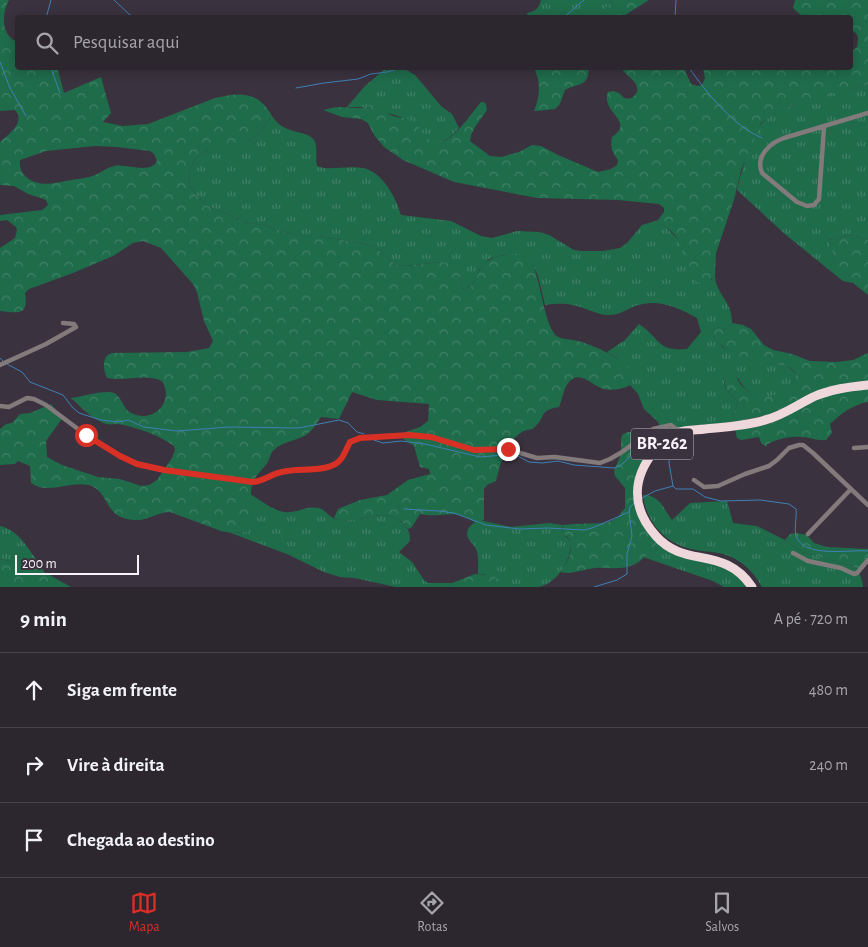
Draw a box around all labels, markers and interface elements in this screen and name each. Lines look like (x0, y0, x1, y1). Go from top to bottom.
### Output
search box (15, 15, 853, 70)
icon: search (33, 29, 61, 57)
text: Pesquisar aqui (73, 33, 179, 52)
route start (75, 424, 98, 447)
road number: BR-262 (631, 428, 693, 459)
route end (497, 438, 520, 461)
scale bar (15, 552, 139, 575)
text: 200 m (22, 557, 57, 571)
text: 9 min (20, 609, 67, 630)
text: A pé · 720 m (774, 611, 848, 627)
icon: ahead (20, 676, 48, 704)
text: Siga em frente (67, 681, 177, 700)
text: 480 m (809, 682, 848, 698)
icon: right (20, 751, 48, 779)
text: Vire à direita (67, 756, 165, 775)
text: 240 m (809, 757, 848, 773)
icon: arrive (20, 826, 48, 854)
text: Chegada ao destino (67, 831, 215, 850)
tab: Mapa (129, 889, 160, 936)
tab: Rotas (417, 889, 448, 936)
tab: Salvos (705, 889, 739, 936)

